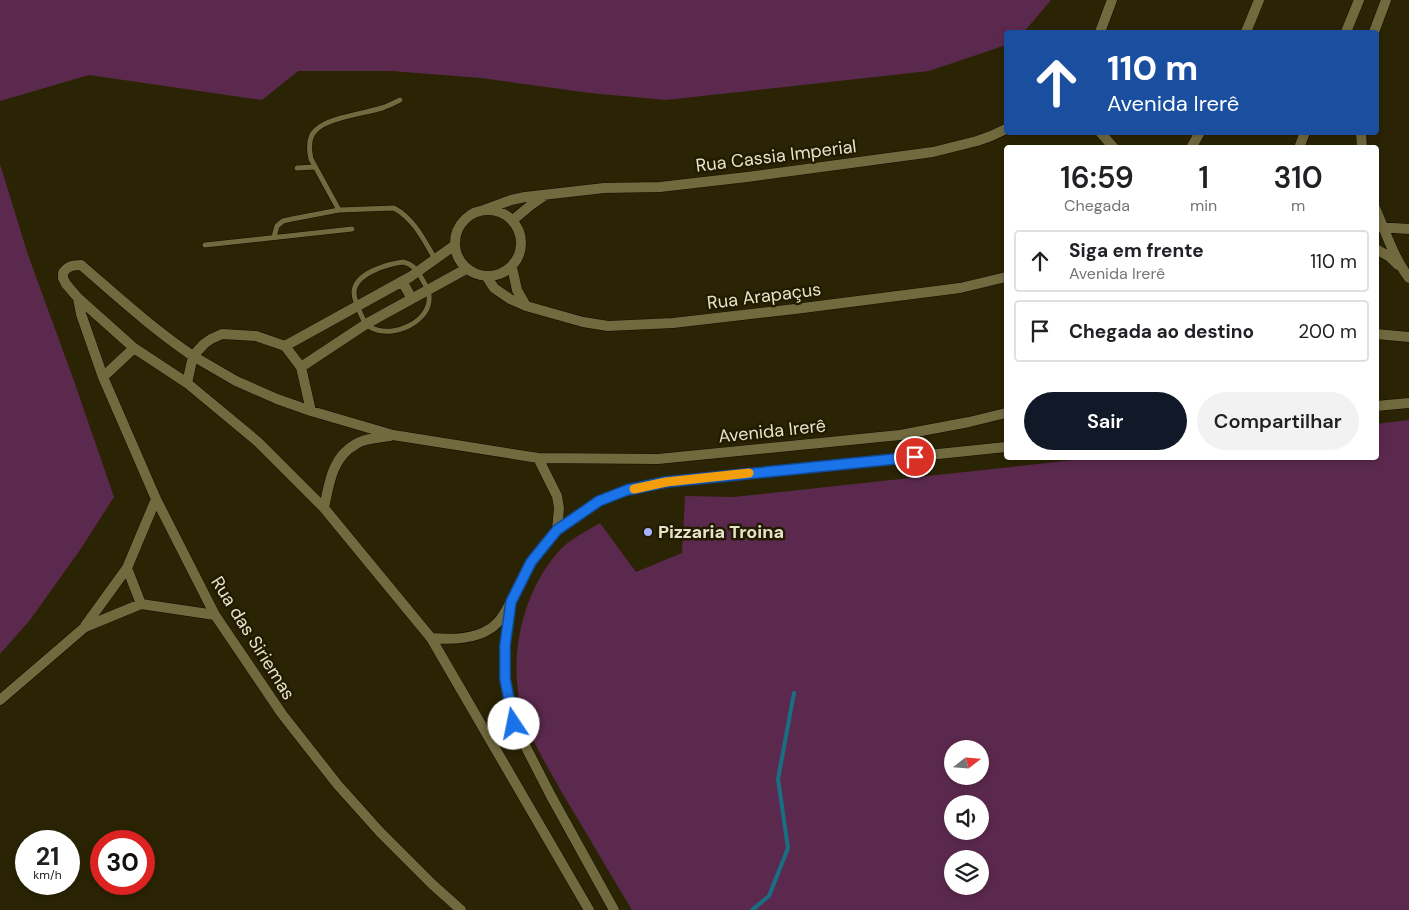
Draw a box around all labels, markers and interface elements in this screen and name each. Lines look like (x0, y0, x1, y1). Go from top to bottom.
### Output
text: 110 m (1107, 45, 1198, 91)
icon: ahead (1024, 50, 1089, 115)
text: Avenida Irerê (1107, 89, 1239, 118)
street label: Rua Cassia Imperial (694, 134, 858, 178)
text: 16:59 (1060, 158, 1134, 197)
text: 1 (1198, 158, 1209, 197)
text: 310 (1274, 158, 1323, 197)
text: Chegada (1064, 195, 1130, 216)
text: min (1190, 195, 1217, 216)
text: m (1291, 195, 1305, 216)
text: Siga em frente (1069, 238, 1204, 263)
icon: ahead (1026, 247, 1054, 275)
text: 110 m (1310, 249, 1357, 274)
text: Avenida Irerê (1069, 263, 1165, 284)
street label: Rua Arapaçus (706, 277, 822, 315)
icon: arrive (1026, 317, 1054, 345)
text: Chegada ao destino (1069, 319, 1254, 344)
text: 200 m (1298, 319, 1357, 344)
button: Sair (1024, 392, 1187, 450)
button: Compartilhar (1197, 392, 1359, 450)
street label: Avenida Irerê (717, 413, 827, 449)
pin (894, 436, 936, 478)
icon: arrive (901, 443, 929, 471)
place label: Pizzaria Troina (658, 520, 784, 544)
marker: Pizzaria Troina (642, 526, 654, 538)
street label: Rua das Siriemas (205, 572, 301, 704)
position arrow (487, 697, 539, 749)
north arrow (944, 740, 989, 785)
map controls (944, 740, 989, 895)
button: sound (944, 795, 989, 840)
speed limit sign: 30 (90, 830, 155, 895)
text: 21 (36, 840, 59, 873)
button: layers (944, 850, 989, 895)
text: km/h (33, 867, 62, 883)

